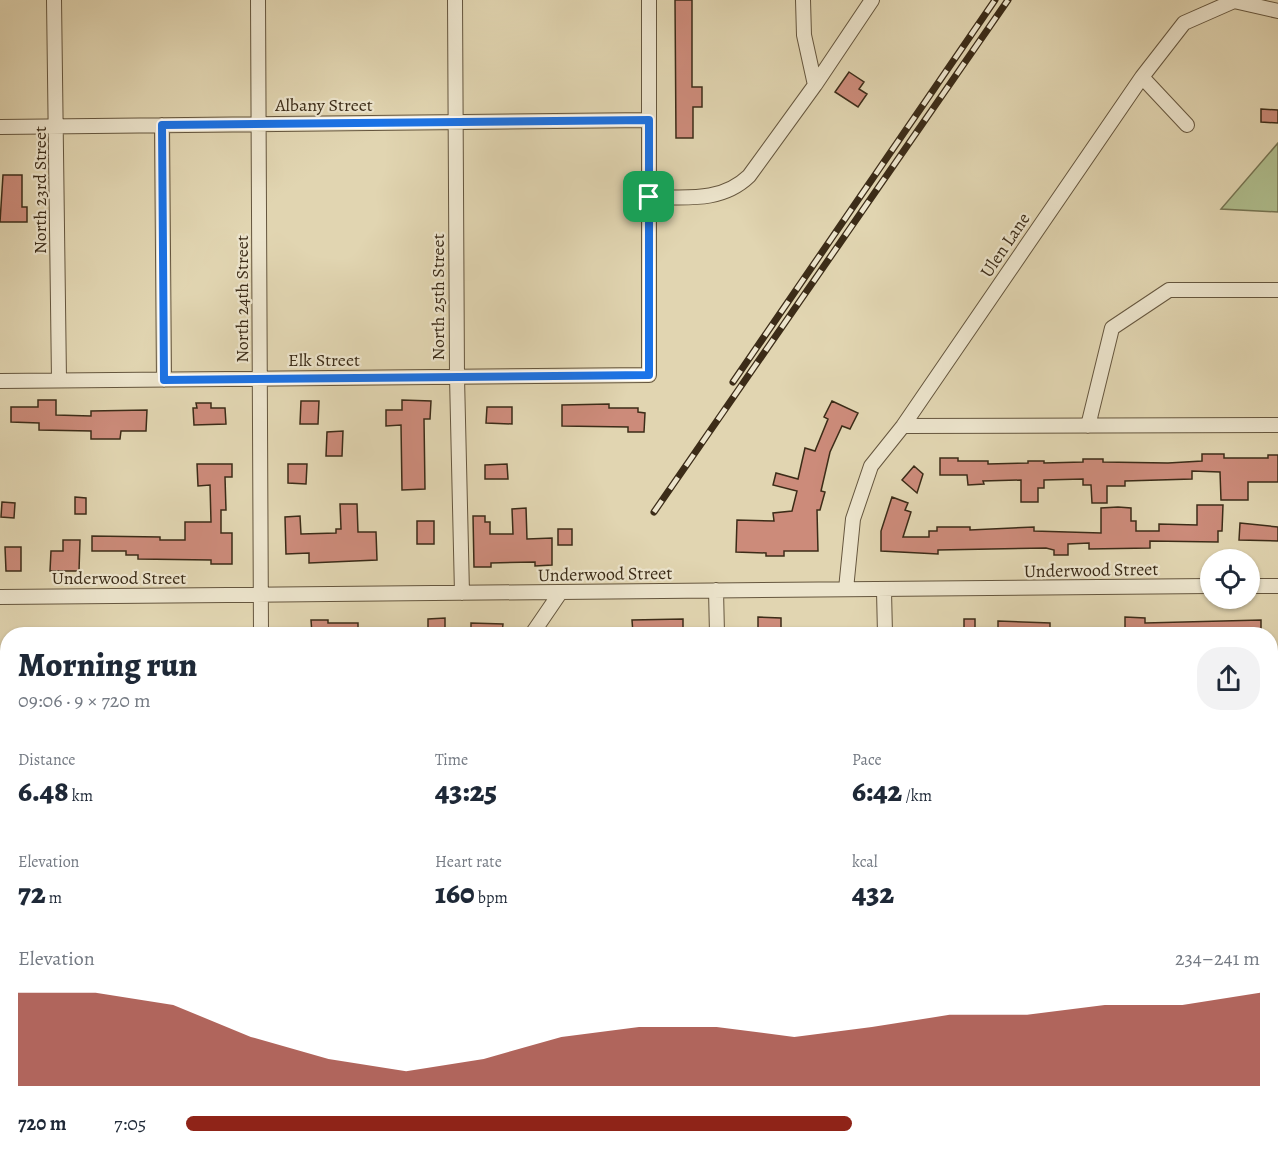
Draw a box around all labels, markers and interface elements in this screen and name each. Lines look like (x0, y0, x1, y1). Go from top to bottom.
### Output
street label: Albany Street (274, 93, 373, 117)
street label: North 23rd Street (28, 126, 52, 254)
pin (623, 171, 674, 222)
icon: arrive (632, 180, 665, 213)
street label: Ulen Lane (974, 208, 1036, 282)
street label: North 25th Street (426, 233, 450, 361)
street label: North 24th Street (230, 235, 254, 363)
street label: Elk Street (288, 348, 360, 372)
map controls (1200, 549, 1260, 609)
button: locate (1200, 549, 1260, 609)
street label: Underwood Street (1024, 557, 1158, 583)
street label: Underwood Street (538, 561, 672, 587)
street label: Underwood Street (52, 566, 186, 590)
text: Morning run (18, 642, 197, 687)
button: share (1197, 647, 1260, 710)
text: 09:06 · 9 × 720 m (18, 687, 151, 714)
text: Distance (18, 749, 75, 771)
text: Time (435, 749, 468, 771)
text: Pace (852, 749, 882, 771)
text: 6.48 (18, 771, 69, 811)
text: 43:25 (435, 771, 497, 811)
text: 6:42 (852, 771, 902, 811)
text: km (69, 785, 93, 807)
text: /km (902, 785, 932, 807)
text: Elevation (18, 851, 79, 873)
text: Heart rate (435, 851, 502, 873)
text: kcal (852, 851, 878, 873)
text: 72 (18, 873, 46, 913)
text: 160 (435, 873, 475, 913)
text: 432 (852, 873, 894, 913)
text: m (46, 887, 62, 909)
text: bpm (475, 887, 508, 909)
text: Elevation (18, 945, 95, 972)
text: 234–241 m (1175, 945, 1260, 972)
text: 720 m (18, 1110, 67, 1137)
text: 7:05 (114, 1110, 146, 1137)

